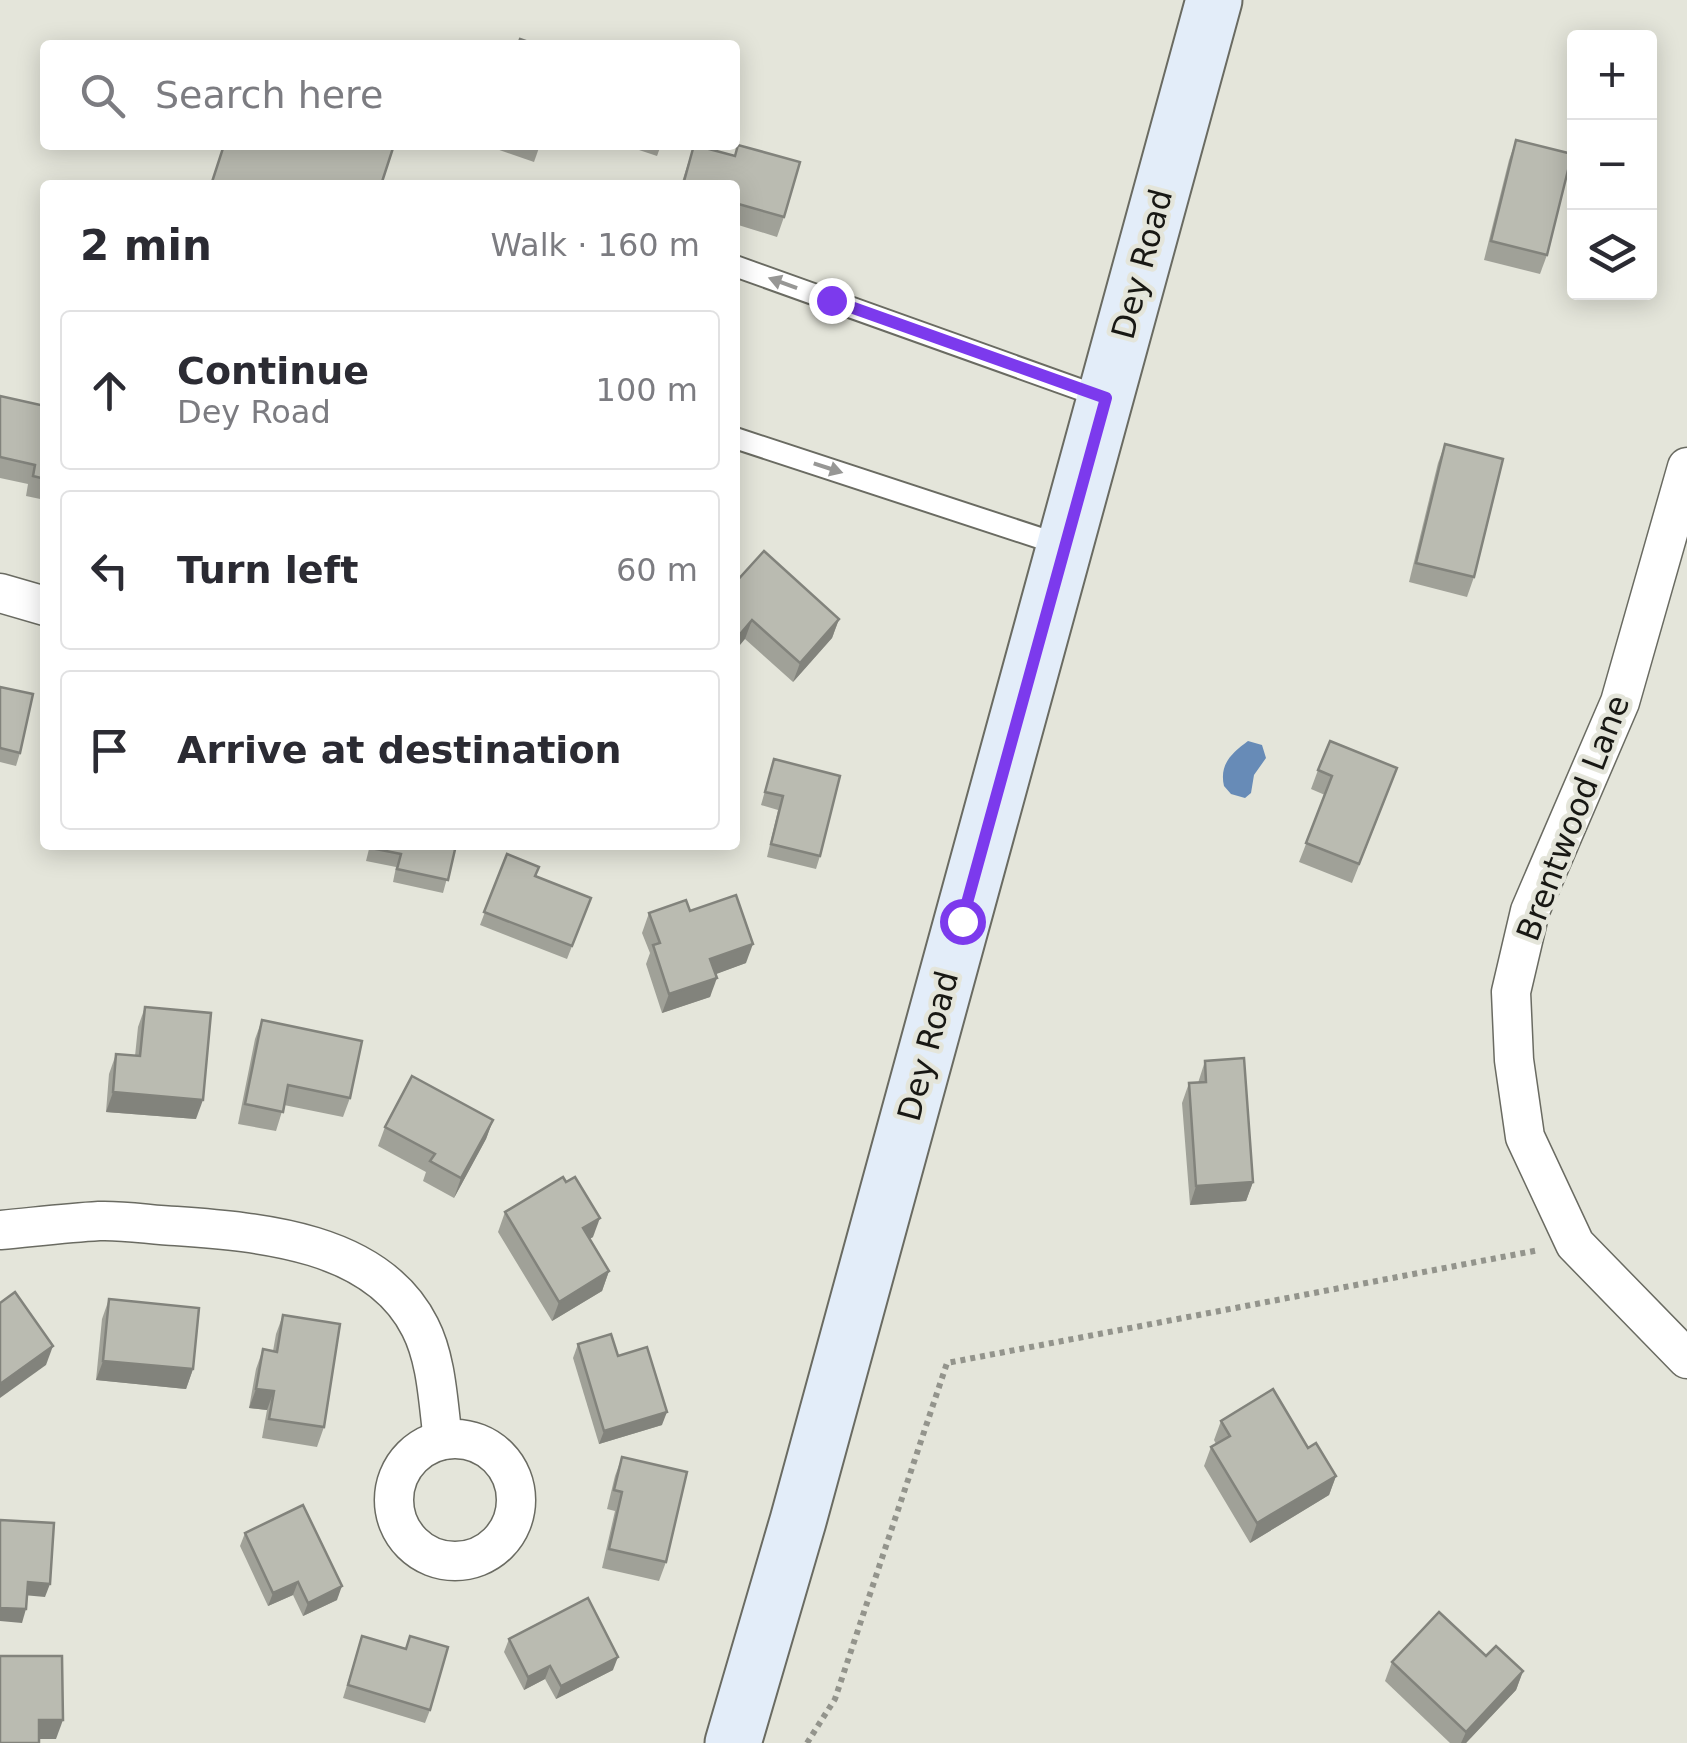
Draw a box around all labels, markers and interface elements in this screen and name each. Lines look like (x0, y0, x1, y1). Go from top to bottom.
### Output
map controls (1567, 30, 1657, 300)
button: + (1567, 30, 1657, 120)
search box (40, 40, 740, 150)
icon: search (75, 68, 130, 123)
text: Search here (155, 73, 383, 117)
button: − (1567, 120, 1657, 210)
street label: Dey Road (1104, 185, 1180, 343)
button: layers (1567, 210, 1657, 300)
text: 2 min (80, 221, 212, 270)
text: Walk · 160 m (490, 226, 700, 264)
one-way arrow (768, 275, 798, 290)
route end (809, 278, 855, 324)
text: Continue (177, 349, 369, 393)
icon: ahead (82, 363, 137, 418)
text: 100 m (596, 371, 698, 409)
text: Dey Road (177, 393, 331, 431)
one-way arrow (813, 462, 843, 477)
icon: left (82, 543, 137, 598)
text: Turn left (177, 548, 358, 592)
text: 60 m (616, 551, 698, 589)
street label: Brentwood Lane (1509, 690, 1637, 946)
icon: arrive (82, 723, 137, 778)
text: Arrive at destination (177, 728, 622, 772)
route start (940, 899, 986, 945)
street label: Dey Road (890, 967, 966, 1125)

